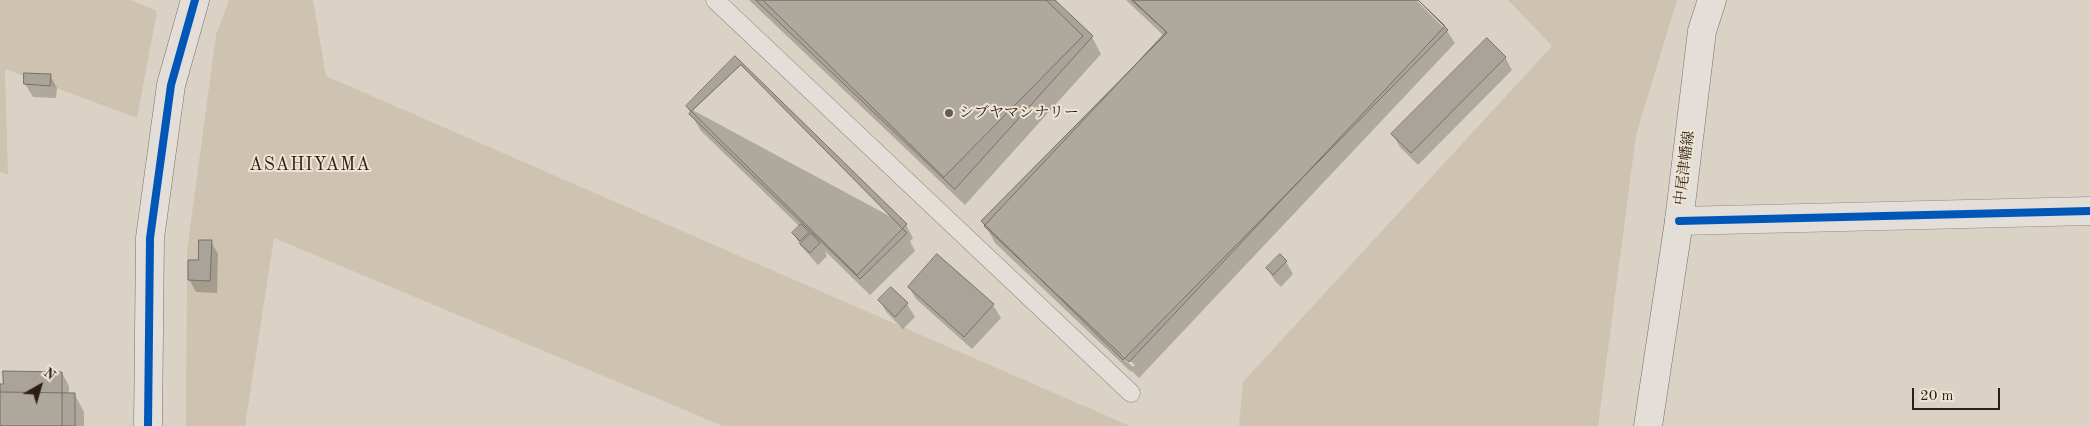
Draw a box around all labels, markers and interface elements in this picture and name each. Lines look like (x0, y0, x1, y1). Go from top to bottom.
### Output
place label: シブヤマシナリー (959, 104, 1079, 122)
marker: シブヤマシナリー (943, 107, 955, 119)
street label: 中尾津幡線 (1671, 130, 1699, 206)
district label: ASAHIYAMA (248, 154, 372, 176)
north arrow (15, 361, 65, 411)
text: N (41, 365, 58, 383)
scale bar (1915, 378, 2002, 410)
text: 20 m (1920, 389, 1954, 404)

